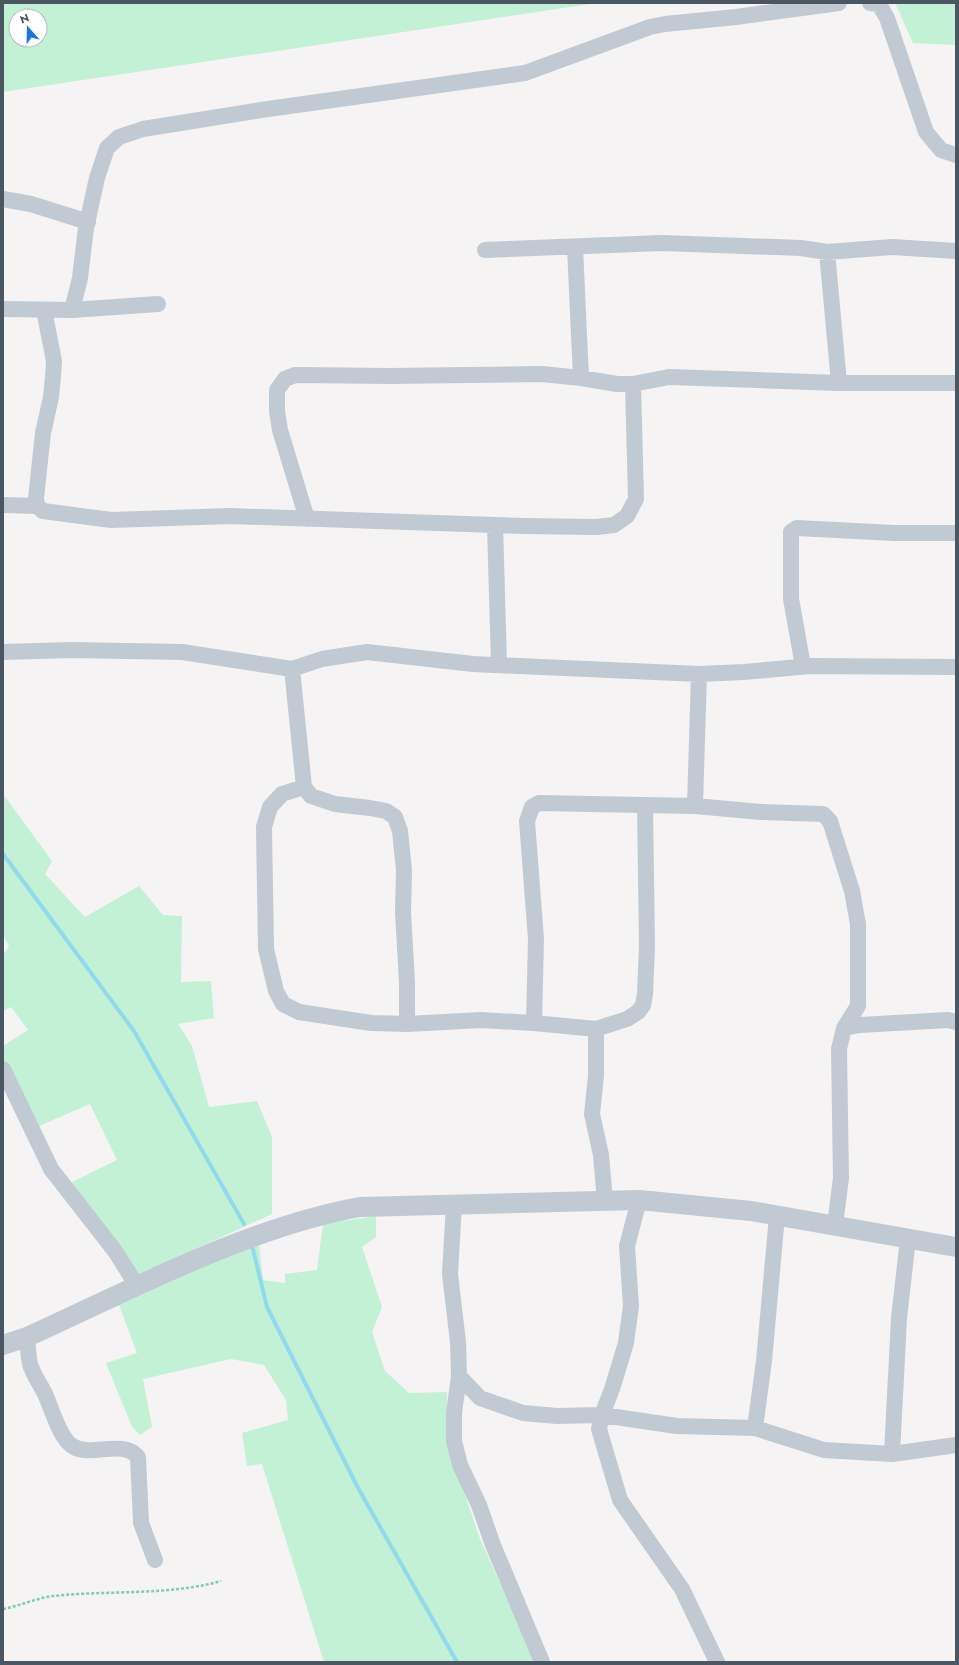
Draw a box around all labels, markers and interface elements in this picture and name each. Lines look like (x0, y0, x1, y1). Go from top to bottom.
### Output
north arrow (8, 8, 48, 48)
text: N (18, 10, 31, 28)

